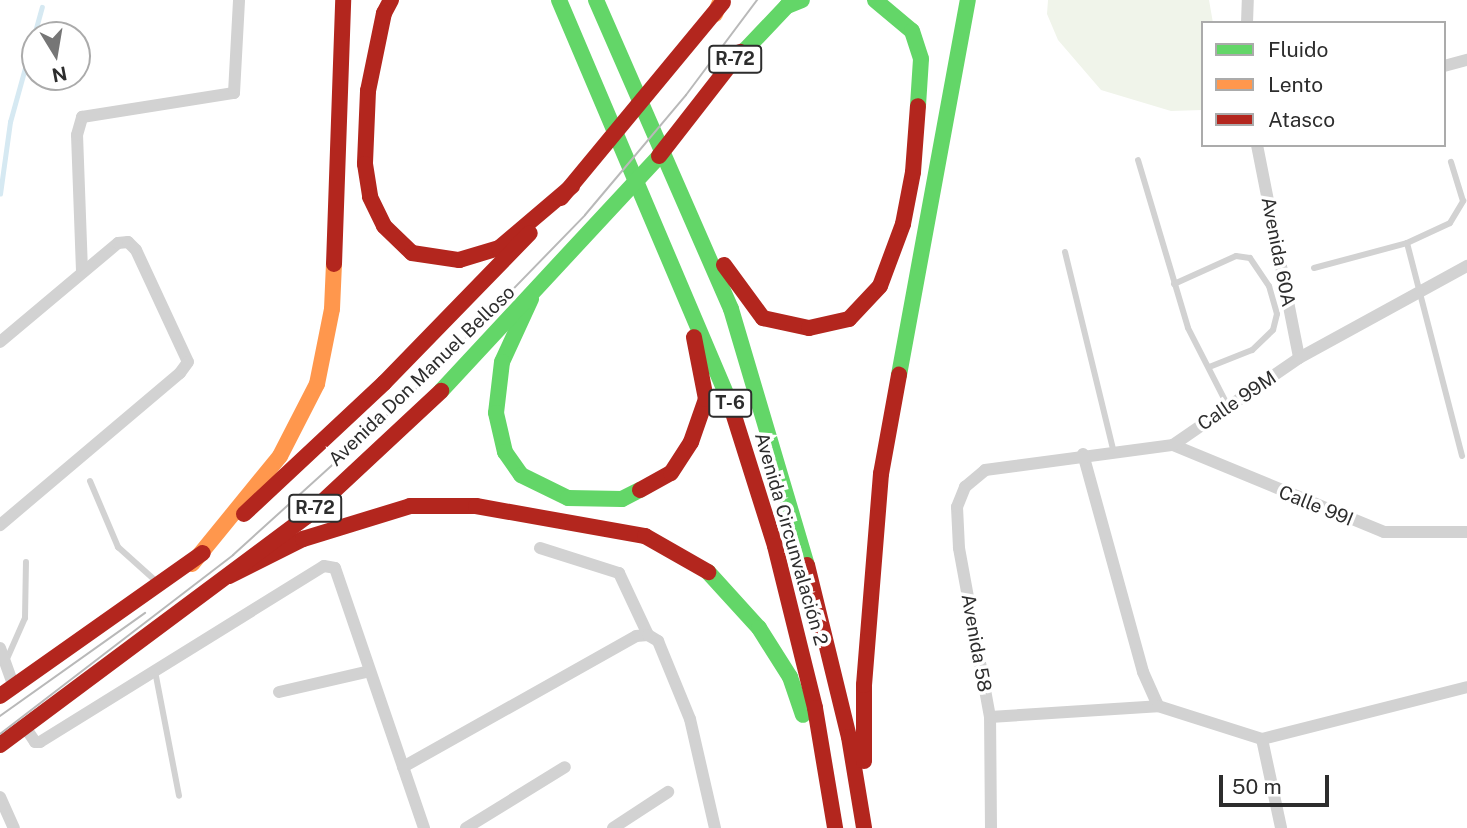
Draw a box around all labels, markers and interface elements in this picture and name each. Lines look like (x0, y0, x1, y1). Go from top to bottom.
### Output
north arrow (21, 21, 91, 91)
legend (1201, 21, 1446, 147)
text: Fluido (1268, 37, 1328, 62)
road number: R-72 (707, 44, 763, 74)
text: N (50, 62, 69, 87)
text: Lento (1268, 72, 1323, 97)
text: Atasco (1268, 107, 1335, 132)
street label: Avenida 60A (1256, 195, 1300, 309)
street label: Avenida Don Manuel Belloso (324, 281, 520, 471)
street label: Calle 99M (1193, 366, 1281, 436)
road number: T-6 (707, 388, 753, 418)
street label: Avenida Circunvalación 2 (750, 430, 832, 648)
street label: Calle 99I (1275, 481, 1357, 531)
road number: R-72 (287, 494, 343, 522)
street label: Avenida 58 (956, 592, 996, 694)
scale bar (1222, 762, 1332, 806)
text: 50 m (1232, 774, 1282, 799)

